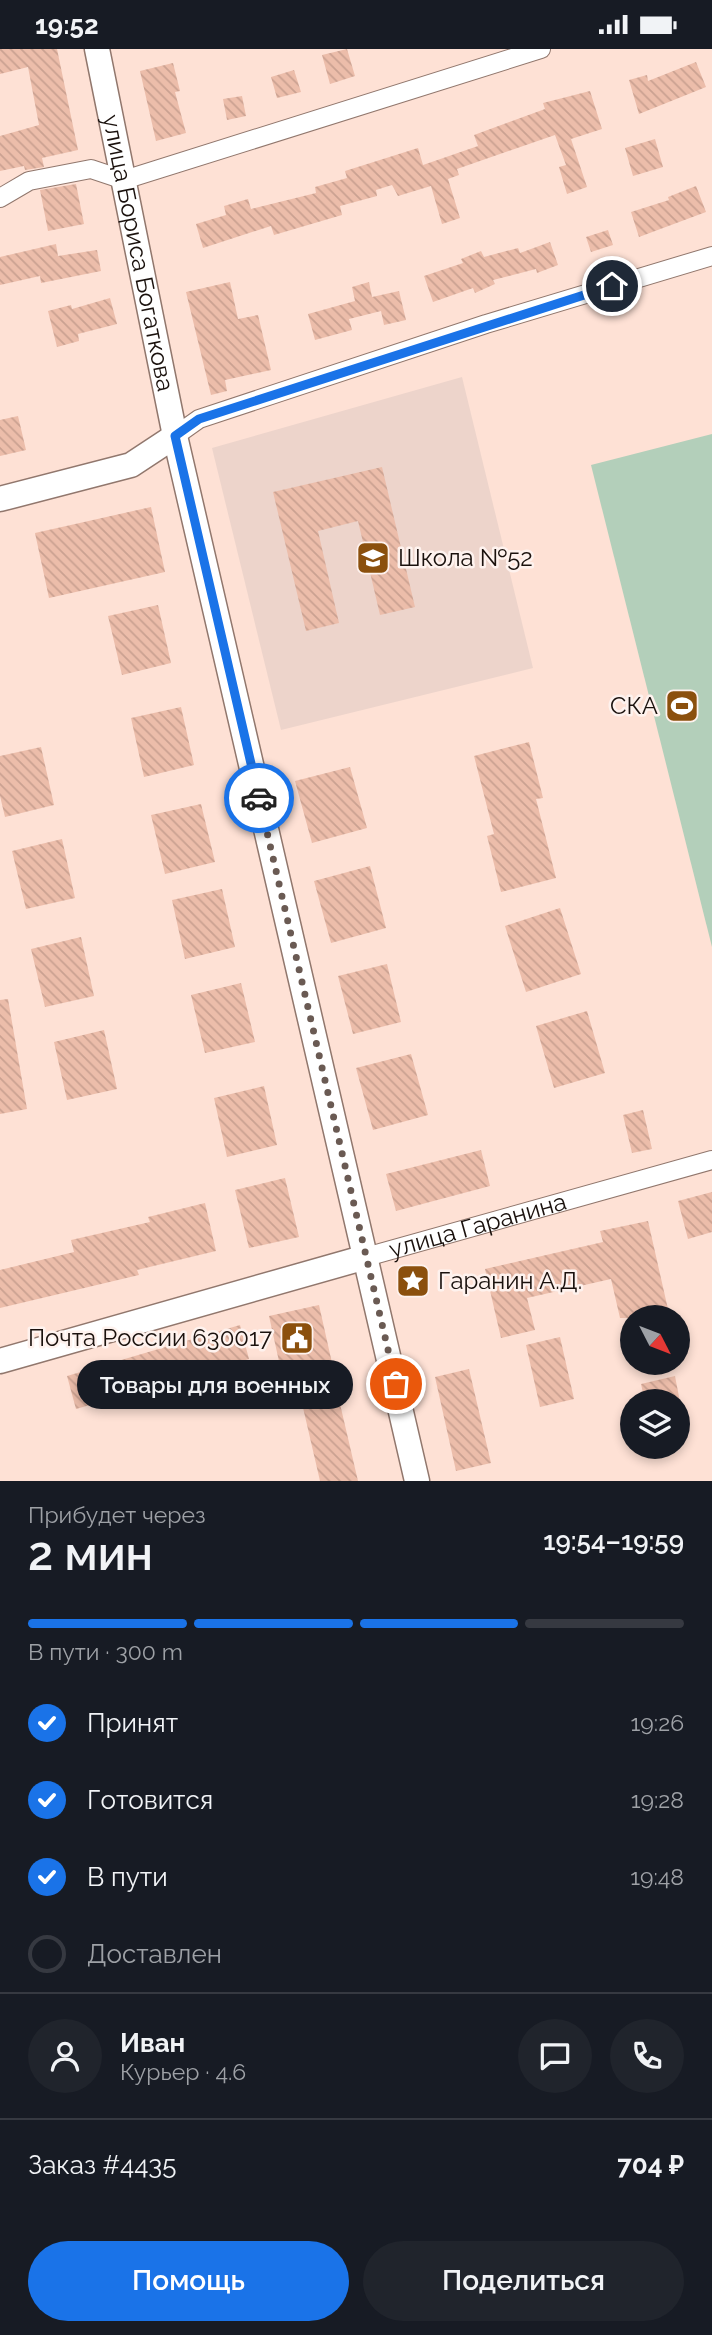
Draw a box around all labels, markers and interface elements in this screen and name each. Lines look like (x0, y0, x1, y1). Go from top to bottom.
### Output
text: 19:52 (35, 10, 99, 40)
street label: улица Бориса Богаткова (97, 112, 181, 394)
pin (582, 256, 642, 316)
icon: home (593, 267, 631, 305)
school or university icon: Школа №52 (354, 539, 392, 577)
place label: Школа №52 (398, 543, 533, 572)
sports icon: СКА (663, 687, 701, 725)
place label: СКА (610, 691, 658, 720)
courier (224, 763, 294, 833)
icon: car (240, 779, 278, 817)
street label: улица Гаранина (386, 1187, 569, 1264)
place icon: Гаранин А.Д. (394, 1262, 432, 1300)
place label: Гаранин А.Д. (438, 1266, 582, 1295)
north arrow (620, 1305, 690, 1375)
map controls (620, 1305, 690, 1459)
public building icon: Почта России 630017 (278, 1319, 316, 1357)
place label: Почта России 630017 (28, 1323, 272, 1352)
pin (366, 1354, 426, 1414)
callout: Товары для военных (77, 1359, 354, 1409)
icon: bag (377, 1365, 415, 1403)
text: Товары для военных (100, 1371, 330, 1398)
button: layers (620, 1389, 690, 1459)
text: Прибудет через (28, 1501, 206, 1528)
text: 19:54–19:59 (543, 1526, 684, 1556)
text: 2 мин (28, 1527, 153, 1581)
text: В пути · 300 m (28, 1638, 183, 1665)
icon: check (28, 1704, 66, 1742)
text: Принят (87, 1708, 178, 1738)
text: 19:26 (631, 1709, 684, 1736)
icon: check (28, 1781, 66, 1819)
text: Готовится (87, 1785, 213, 1815)
text: 19:28 (631, 1786, 684, 1813)
icon: check (28, 1858, 66, 1896)
text: В пути (87, 1862, 168, 1892)
text: 19:48 (630, 1863, 684, 1890)
text: Доставлен (87, 1939, 222, 1969)
button: person (28, 2019, 102, 2093)
button: chat (518, 2019, 592, 2093)
button: phone (610, 2019, 684, 2093)
text: Иван (120, 2028, 185, 2058)
text: Курьер · 4.6 (120, 2058, 246, 2085)
text: Заказ #4435 (28, 2150, 176, 2180)
text: 704 ₽ (617, 2150, 684, 2180)
button: Помощь (28, 2241, 349, 2321)
button: Поделиться (363, 2241, 684, 2321)

